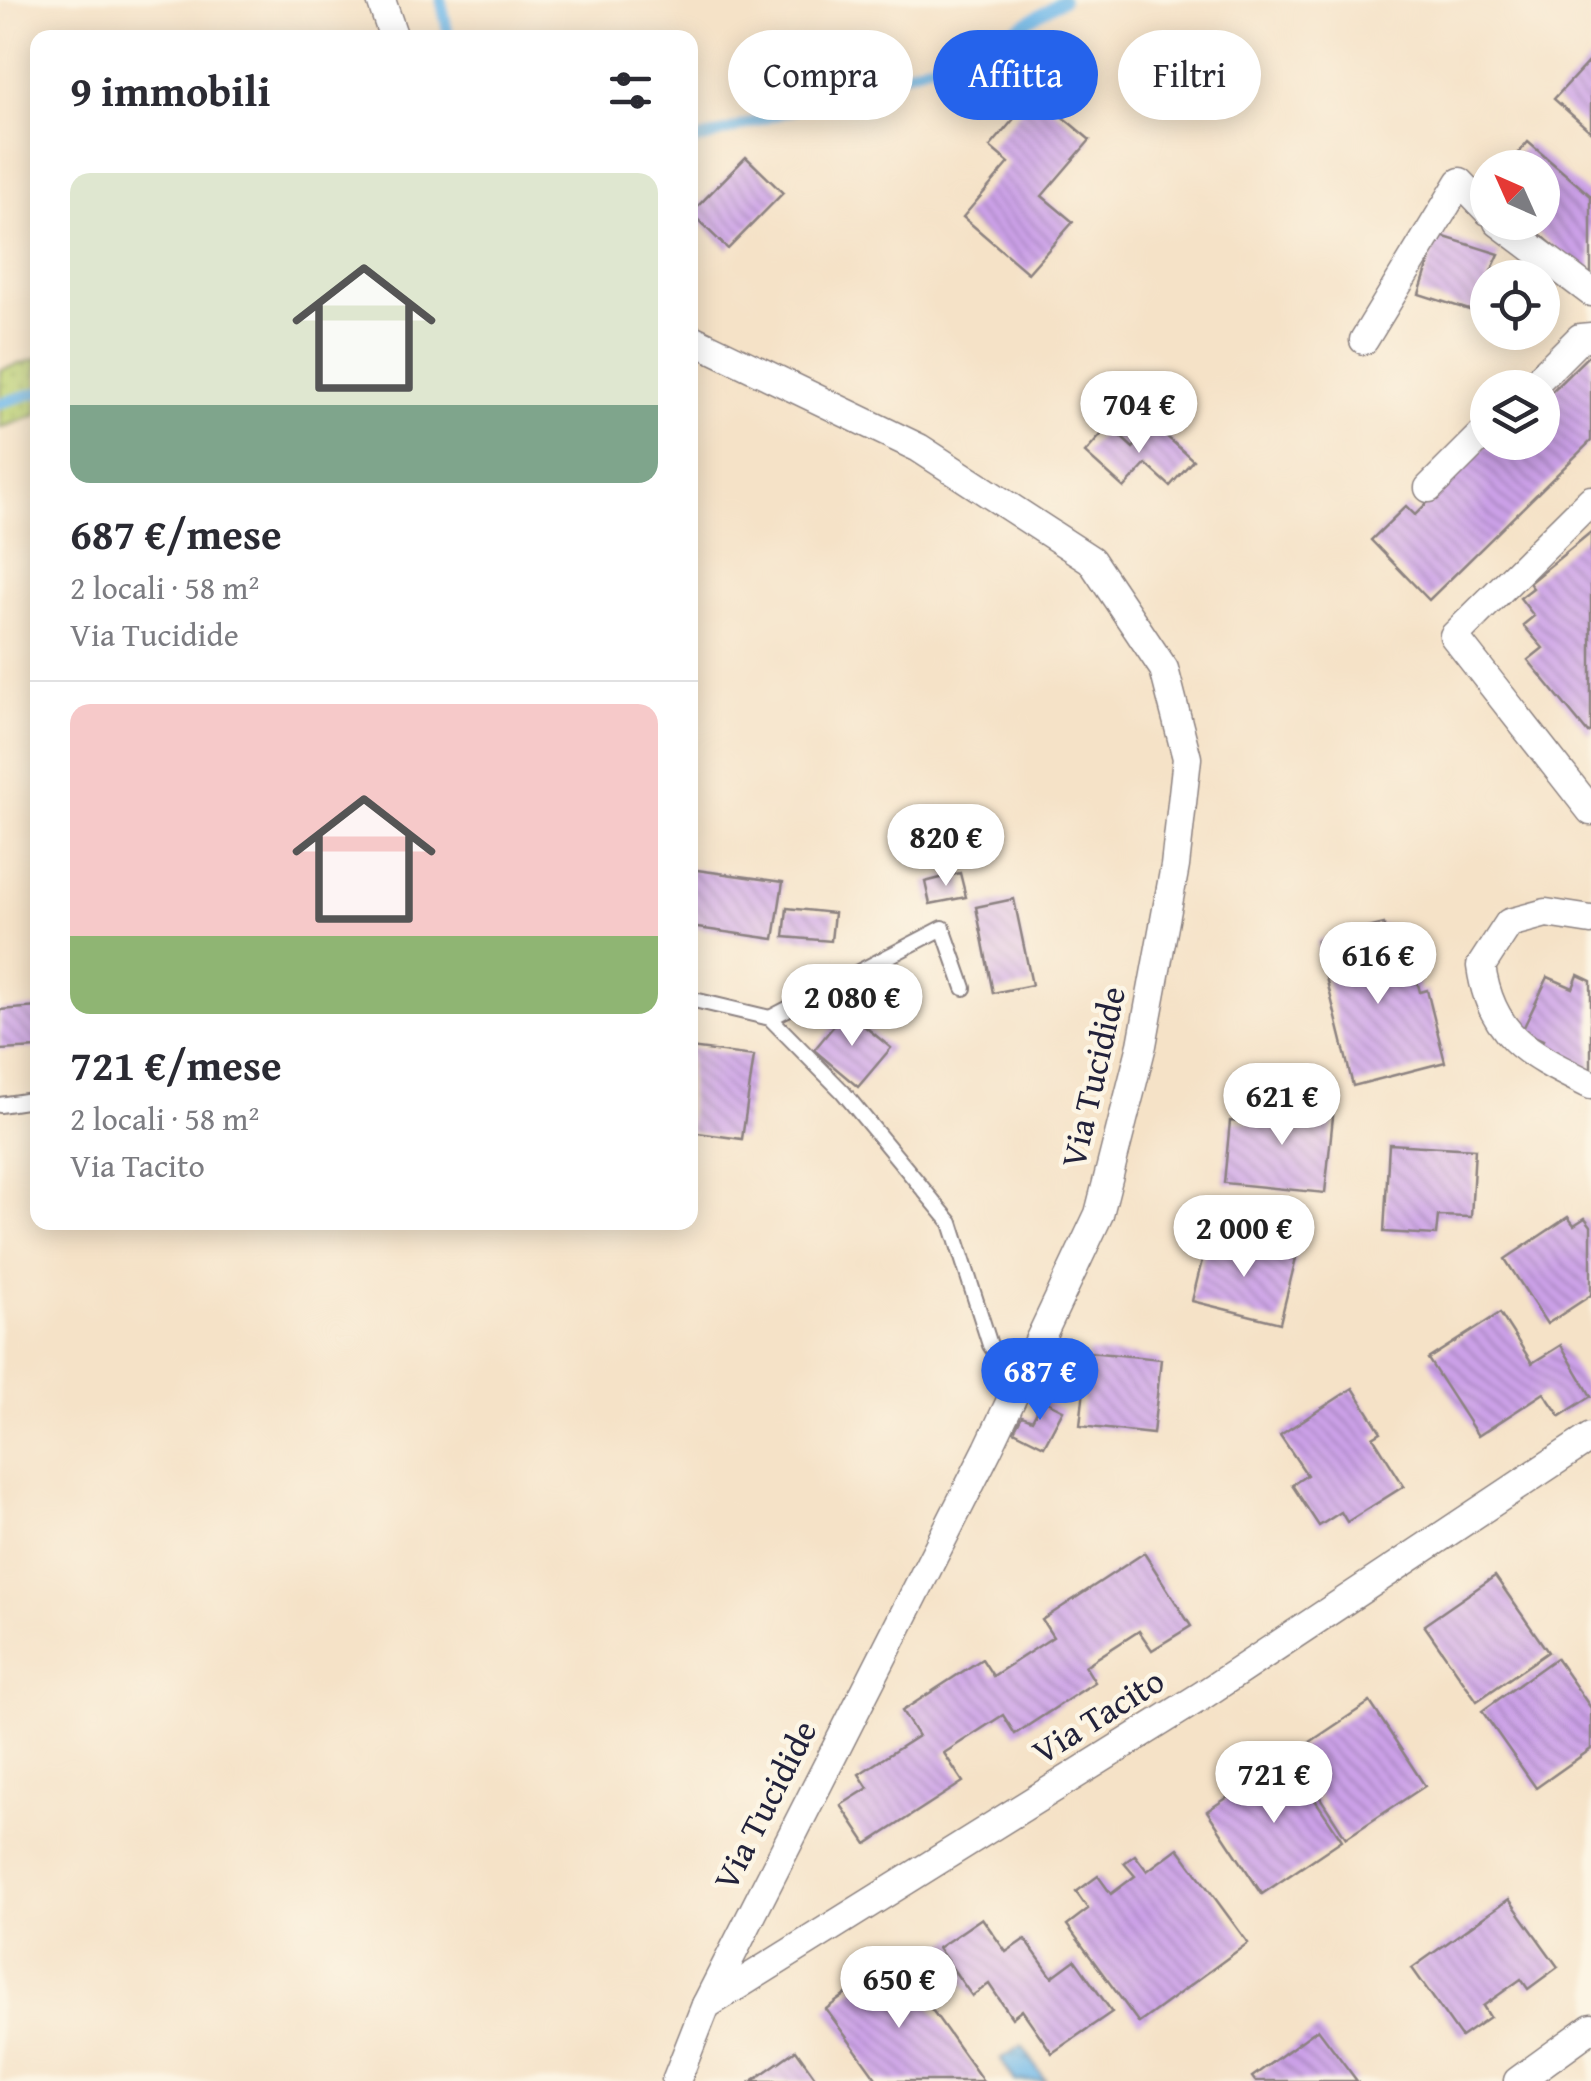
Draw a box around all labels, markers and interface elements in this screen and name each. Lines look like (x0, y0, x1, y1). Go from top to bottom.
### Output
chip: Compra (728, 30, 913, 120)
chip: Affitta (933, 30, 1098, 120)
chip: Filtri (1118, 30, 1261, 120)
text: 9 immobili (70, 60, 270, 121)
icon: filters (603, 63, 658, 118)
north arrow (1470, 150, 1560, 240)
map controls (1470, 150, 1560, 460)
icon: home (274, 238, 454, 418)
button: locate (1470, 260, 1560, 350)
button: layers (1470, 370, 1560, 460)
pin: 704 € (1069, 371, 1209, 456)
text: 704 € (1102, 380, 1176, 427)
text: 687 €/mese (70, 503, 282, 564)
text: 2 locali · 58 m² (70, 564, 259, 611)
text: Via Tucidide (70, 611, 239, 658)
icon: home (274, 769, 454, 949)
pin: 820 € (876, 804, 1016, 889)
text: 820 € (909, 813, 983, 860)
pin: 616 € (1308, 922, 1448, 1007)
text: 616 € (1341, 931, 1415, 978)
pin: 2 080 € (760, 964, 944, 1049)
text: 2 080 € (804, 973, 900, 1020)
street label: Via Tucidide (1047, 981, 1138, 1173)
text: 721 €/mese (70, 1034, 282, 1095)
pin: 621 € (1212, 1063, 1352, 1148)
text: 621 € (1245, 1072, 1319, 1119)
text: 2 locali · 58 m² (70, 1095, 259, 1142)
text: Via Tacito (70, 1142, 205, 1189)
pin: 2 000 € (1152, 1195, 1336, 1280)
text: 2 000 € (1196, 1204, 1292, 1251)
pin: 687 € (970, 1338, 1110, 1423)
text: 687 € (1003, 1347, 1077, 1394)
street label: Via Tacito (1022, 1655, 1174, 1776)
street label: Via Tucidide (700, 1711, 829, 1899)
pin: 721 € (1204, 1741, 1344, 1826)
text: 721 € (1237, 1750, 1311, 1797)
pin: 650 € (829, 1946, 969, 2031)
text: 650 € (862, 1955, 936, 2002)

